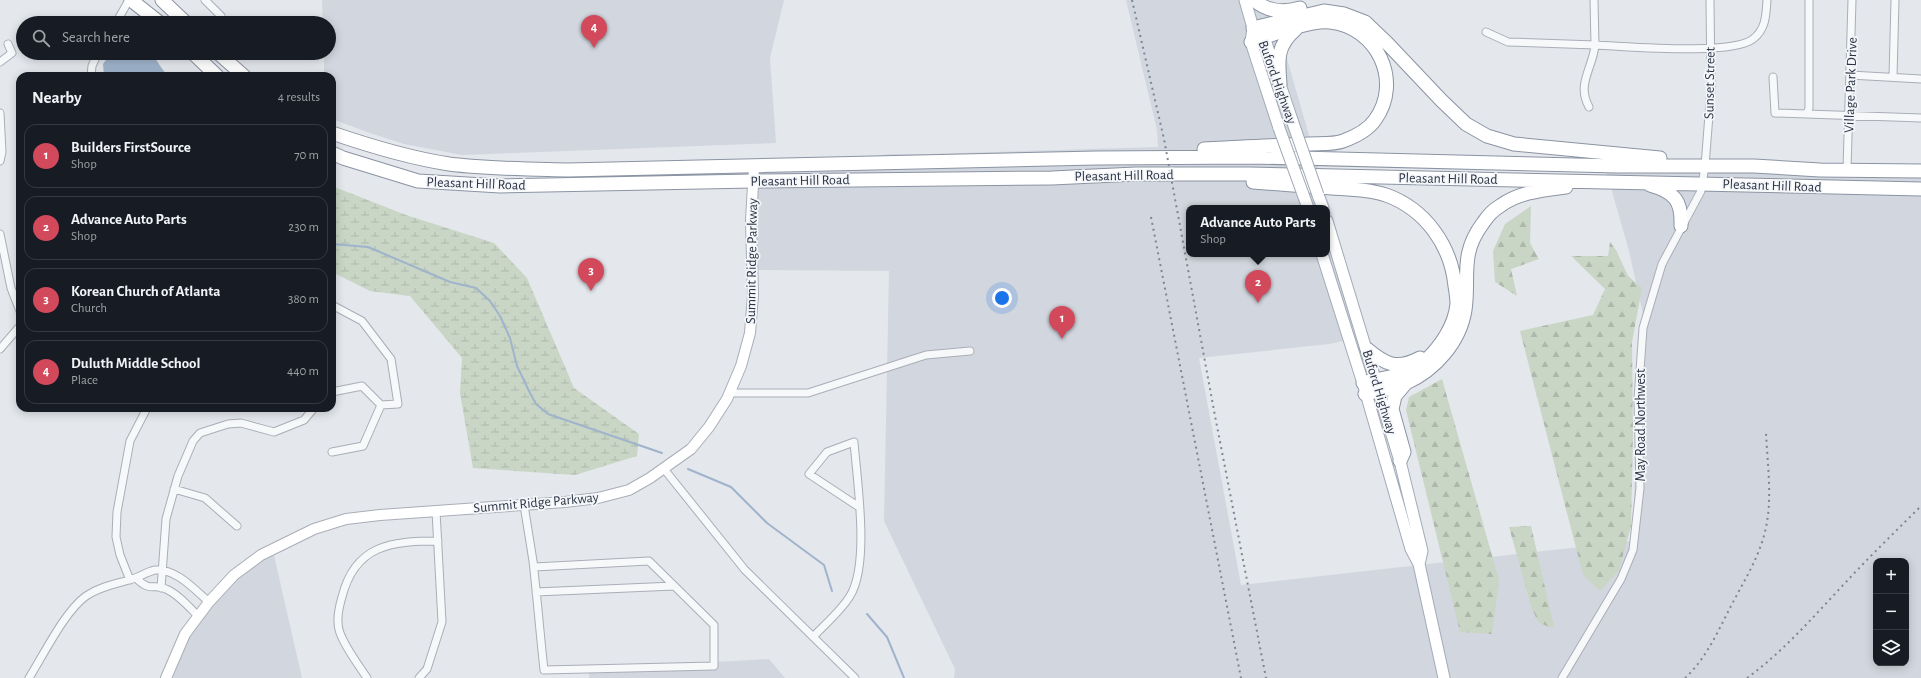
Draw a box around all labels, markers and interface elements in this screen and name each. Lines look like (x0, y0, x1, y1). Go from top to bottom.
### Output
pin: 4 (581, 15, 607, 48)
search box (16, 16, 336, 60)
icon: search (30, 27, 52, 49)
text: Search here (62, 30, 130, 45)
street label: Village Park Drive (1842, 37, 1860, 133)
street label: Buford Highway (1256, 39, 1299, 126)
street label: Sunset Street (1702, 46, 1718, 119)
text: Nearby (32, 89, 82, 106)
text: 4 results (278, 91, 320, 104)
text: Builders FirstSource (71, 140, 191, 155)
text: 1 (44, 149, 48, 162)
text: 70 m (294, 149, 319, 162)
text: Shop (71, 158, 97, 171)
street label: Pleasant Hill Road (1074, 168, 1174, 184)
street label: Pleasant Hill Road (1398, 171, 1498, 187)
street label: Pleasant Hill Road (750, 173, 850, 189)
street label: Pleasant Hill Road (426, 175, 526, 193)
street label: Pleasant Hill Road (1722, 177, 1822, 195)
street label: Summit Ridge Parkway (744, 198, 760, 324)
popup (1186, 205, 1330, 257)
text: Advance Auto Parts (71, 212, 187, 227)
text: Advance Auto Parts (1200, 215, 1316, 230)
text: 2 (43, 221, 49, 234)
text: 230 m (288, 221, 319, 234)
text: Shop (71, 230, 97, 243)
text: Shop (1200, 233, 1226, 246)
pin: 3 (578, 258, 604, 291)
pin: 2 (1245, 270, 1271, 303)
text: Korean Church of Atlanta (71, 284, 221, 299)
your location (992, 288, 1012, 308)
text: 3 (43, 293, 49, 306)
text: 380 m (288, 293, 319, 306)
text: Church (71, 302, 107, 315)
pin: 1 (1049, 306, 1075, 339)
street label: Buford Highway (1360, 348, 1399, 436)
text: Duluth Middle School (71, 356, 200, 371)
text: 4 (43, 365, 49, 378)
text: 440 m (287, 365, 319, 378)
street label: May Road Northwest (1634, 368, 1648, 482)
text: Place (71, 374, 98, 387)
street label: Summit Ridge Parkway (473, 491, 599, 515)
map controls (1873, 558, 1909, 666)
button: + (1873, 558, 1909, 594)
button: − (1873, 594, 1909, 630)
button: layers (1873, 630, 1909, 666)

